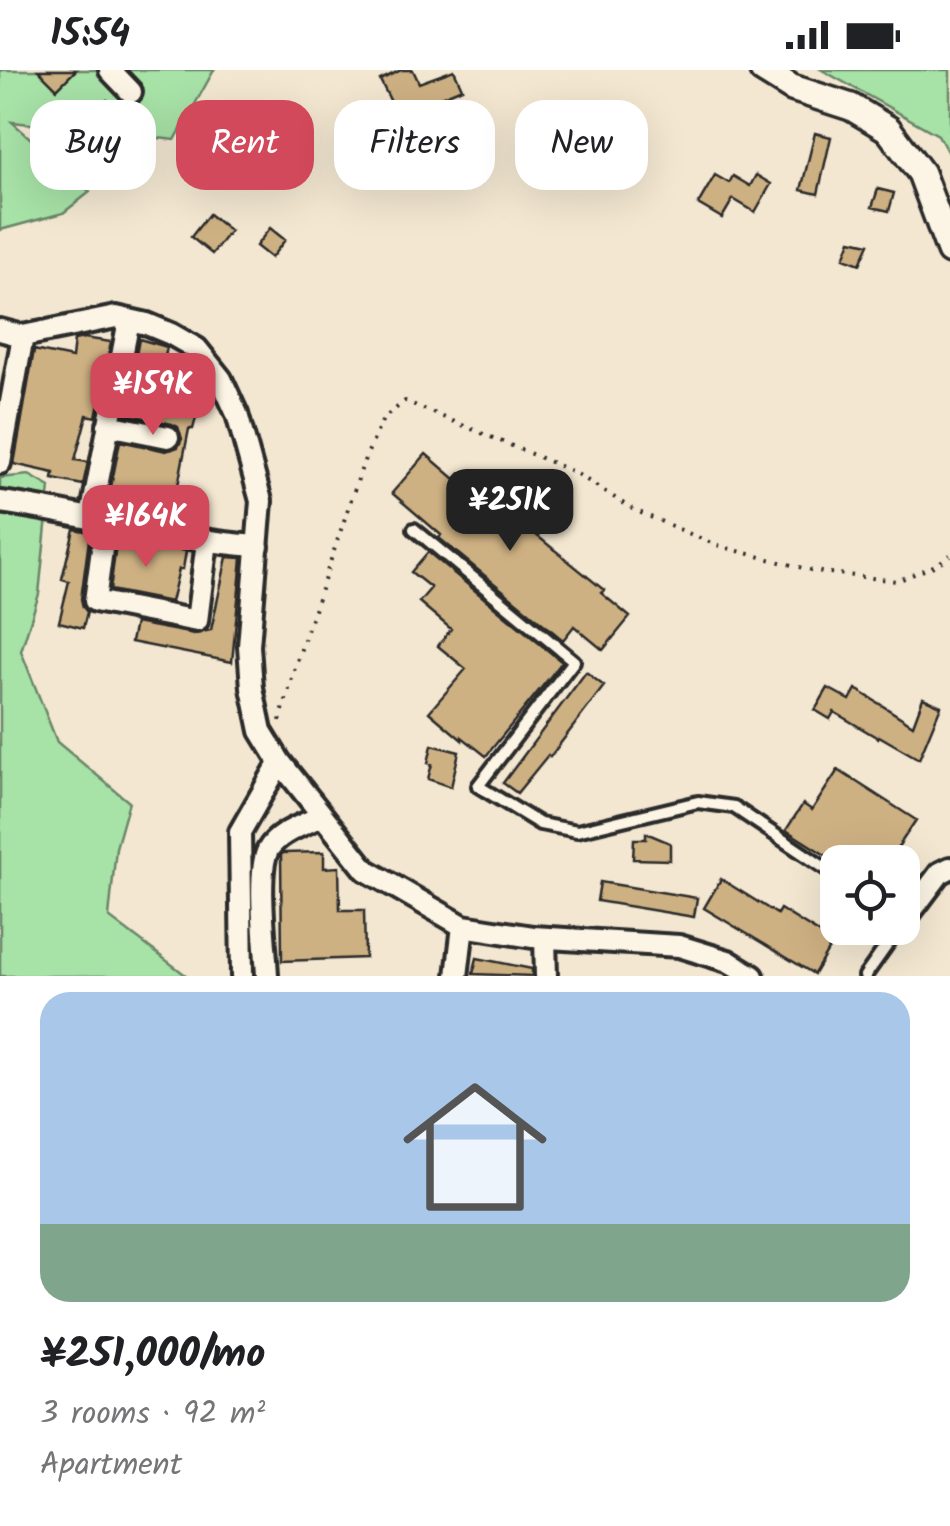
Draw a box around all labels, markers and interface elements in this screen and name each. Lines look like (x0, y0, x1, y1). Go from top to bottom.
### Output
text: 15:54 (50, 5, 130, 65)
chip: Buy (30, 100, 156, 190)
chip: Rent (176, 100, 314, 190)
chip: Filters (334, 100, 495, 190)
chip: New (515, 100, 648, 190)
pin: ¥159K (83, 353, 223, 438)
text: ¥159K (113, 360, 194, 411)
pin: ¥251K (440, 469, 580, 554)
text: ¥251K (468, 476, 552, 527)
pin: ¥164K (76, 485, 216, 570)
text: ¥164K (104, 492, 188, 543)
map controls (820, 845, 920, 945)
button: locate (820, 845, 920, 945)
icon: home (385, 1057, 565, 1237)
text: ¥251,000/mo (40, 1322, 265, 1389)
text: 3 rooms · 92 m² (40, 1389, 265, 1440)
text: Apartment (40, 1440, 182, 1491)

